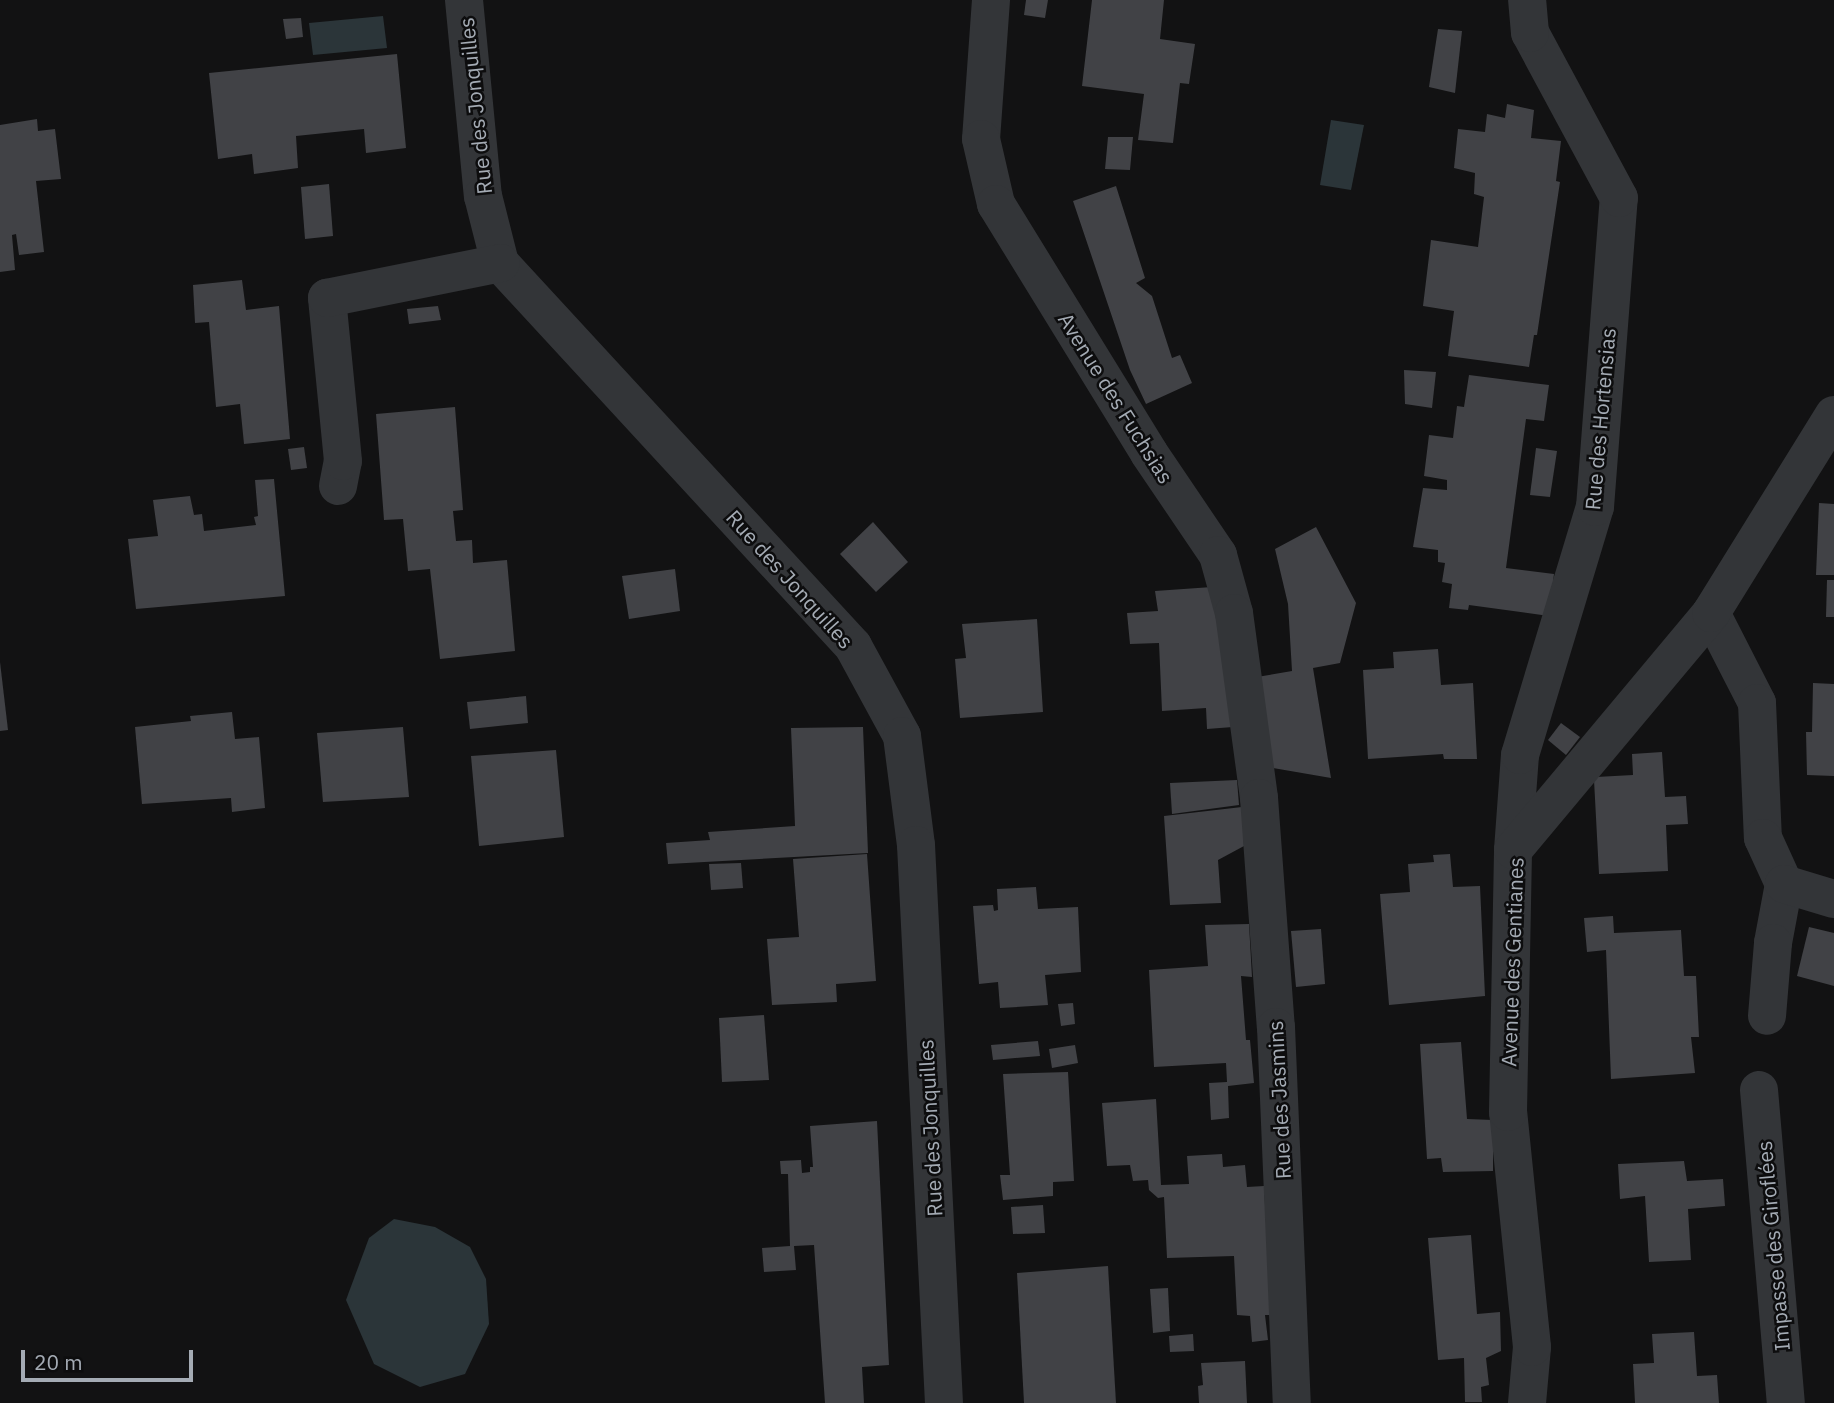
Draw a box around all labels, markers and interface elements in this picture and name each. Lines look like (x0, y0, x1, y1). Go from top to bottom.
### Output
street label: Rue des Jonquilles (453, 16, 497, 196)
street label: Avenue des Fuchsias (1053, 308, 1179, 488)
street label: Rue des Hortensias (1579, 327, 1621, 511)
street label: Rue des Jonquilles (721, 505, 859, 653)
street label: Avenue des Gentianes (1496, 857, 1528, 1067)
street label: Rue des Jasmins (1262, 1020, 1296, 1180)
street label: Rue des Jonquilles (913, 1039, 947, 1217)
street label: Impasse des Giroflées (1751, 1140, 1795, 1352)
scale bar (24, 1336, 196, 1380)
text: 20 m (34, 1348, 83, 1376)

